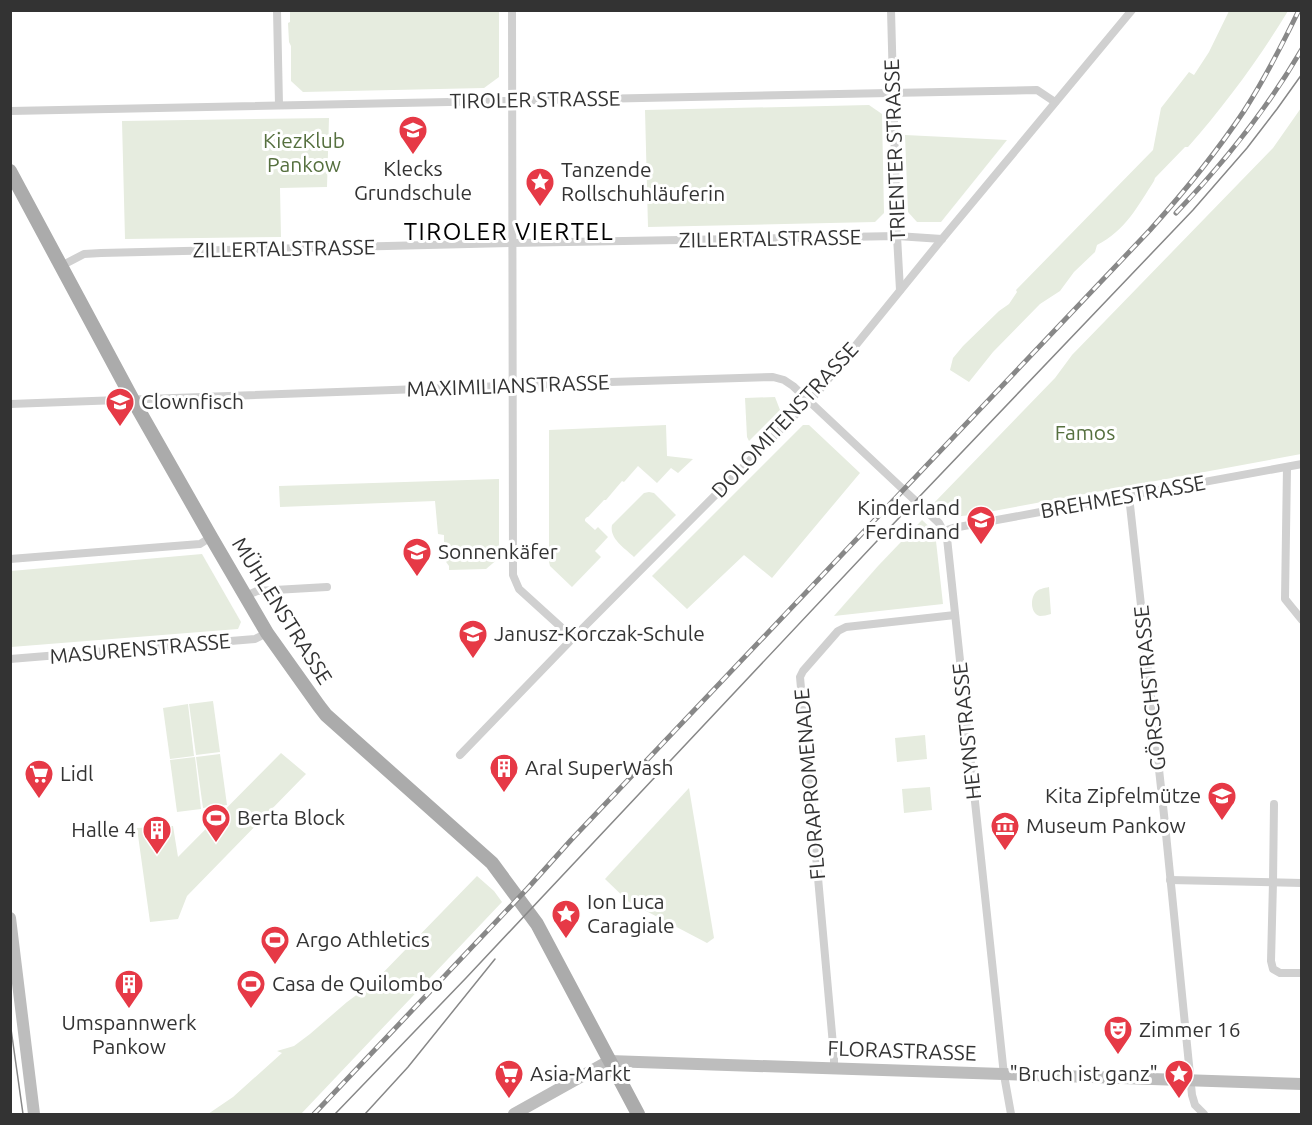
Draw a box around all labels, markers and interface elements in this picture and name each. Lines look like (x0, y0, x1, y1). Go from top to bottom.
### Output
street label: TRIENTER STRASSE (879, 58, 909, 242)
street label: TIROLER STRASSE (449, 86, 621, 112)
school or university icon: Klecks Grundschule (397, 114, 429, 156)
park label: KiezKlub Pankow (263, 128, 345, 176)
place label: Klecks Grundschule (354, 156, 472, 204)
place label: Tanzende Rollschuhläuferin (561, 157, 725, 205)
place icon: Tanzende Rollschuhläuferin (524, 166, 556, 208)
district label: TIROLER VIERTEL (404, 218, 614, 245)
street label: ZILLERTALSTRASSE (678, 224, 862, 252)
street label: ZILLERTALSTRASSE (192, 234, 376, 262)
street label: DOLOMITENSTRASSE (706, 337, 862, 502)
street label: MAXIMILIANSTRASSE (406, 369, 610, 401)
school or university icon: Clownfisch (104, 386, 136, 428)
place label: Clownfisch (141, 389, 244, 413)
park label: Famos (1055, 420, 1115, 444)
street label: BREHMESTRASSE (1039, 470, 1207, 522)
place label: Kinderland Ferdinand (857, 495, 960, 543)
school or university icon: Kinderland Ferdinand (965, 504, 997, 546)
street label: MÜHLENSTRASSE (228, 533, 338, 688)
school or university icon: Sonnenkäfer (401, 536, 433, 578)
place label: Sonnenkäfer (438, 539, 558, 563)
street label: GÖRSCHSTRASSE (1128, 604, 1170, 772)
school or university icon: Janusz-Korczak-Schule (457, 618, 489, 660)
place label: Janusz-Korczak-Schule (494, 621, 705, 645)
street label: MASURENSTRASSE (48, 628, 231, 668)
street label: HEYNSTRASSE (947, 661, 985, 801)
street label: FLORAPROMENADE (789, 687, 829, 881)
building icon: Aral SuperWash (488, 752, 520, 794)
place label: Aral SuperWash (525, 755, 673, 779)
supermarket icon: Lidl (23, 758, 55, 800)
place label: Lidl (60, 761, 94, 785)
school or university icon: Kita Zipfelmütze (1206, 780, 1238, 822)
place label: Kita Zipfelmütze (1045, 783, 1201, 807)
sports icon: Berta Block (200, 802, 232, 844)
place label: Berta Block (237, 805, 346, 829)
museum icon: Museum Pankow (989, 810, 1021, 852)
place label: Museum Pankow (1026, 813, 1186, 837)
building icon: Halle 4 (141, 814, 173, 856)
place label: Halle 4 (71, 817, 136, 841)
place label: Ion Luca Caragiale (587, 889, 675, 937)
place icon: Ion Luca Caragiale (550, 898, 582, 940)
sports icon: Argo Athletics (259, 924, 291, 966)
place label: Argo Athletics (296, 927, 430, 951)
building icon: Umspannwerk Pankow (113, 968, 145, 1010)
sports icon: Casa de Quilombo (235, 968, 267, 1010)
place label: Casa de Quilombo (272, 971, 443, 995)
place label: Umspannwerk Pankow (61, 1010, 197, 1058)
theatre icon: Zimmer 16 (1102, 1014, 1134, 1056)
place label: Zimmer 16 (1139, 1017, 1241, 1041)
street label: FLORASTRASSE (827, 1035, 977, 1065)
supermarket icon: Asia-Markt (493, 1058, 525, 1100)
place icon: "Bruch ist ganz" (1163, 1058, 1195, 1100)
place label: Asia-Markt (530, 1061, 631, 1085)
place label: "Bruch ist ganz" (1010, 1061, 1158, 1085)

